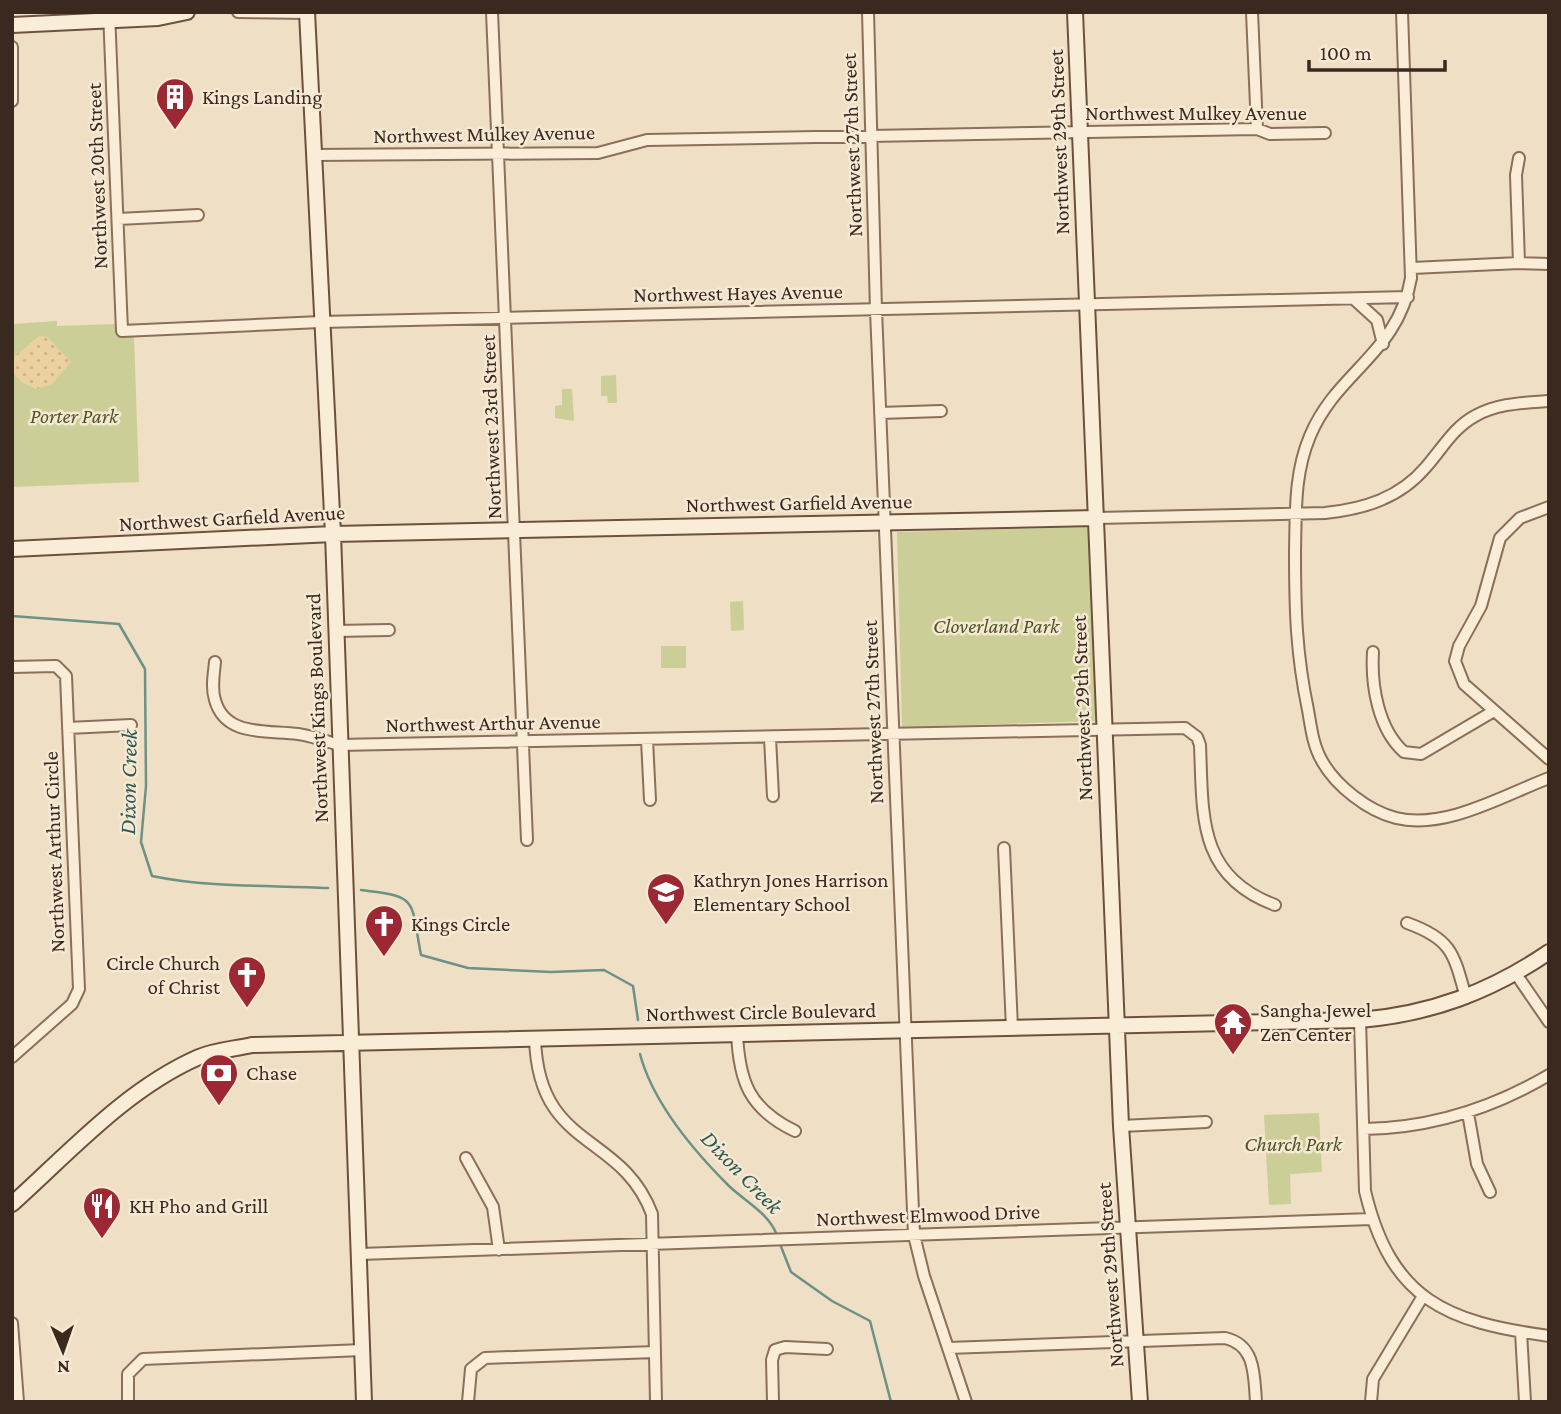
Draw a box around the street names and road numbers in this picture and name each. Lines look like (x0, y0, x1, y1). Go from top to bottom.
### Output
street label: Northwest 29th Street (1044, 48, 1074, 235)
street label: Northwest 27th Street (837, 52, 867, 237)
street label: Northwest 20th Street (82, 81, 112, 270)
street label: Northwest Mulkey Avenue (1085, 101, 1307, 125)
street label: Northwest Mulkey Avenue (373, 120, 595, 148)
street label: Northwest Hayes Avenue (633, 279, 843, 307)
street label: Northwest 23rd Street (476, 333, 506, 520)
street label: Northwest Garfield Avenue (685, 489, 913, 517)
street label: Northwest Garfield Avenue (118, 500, 346, 536)
street label: Northwest Kings Boulevard (301, 593, 333, 823)
street label: Northwest 29th Street (1067, 614, 1097, 801)
street label: Northwest 27th Street (858, 619, 888, 804)
street label: Northwest Arthur Avenue (385, 709, 601, 737)
street label: Northwest Arthur Circle (38, 751, 70, 953)
street label: Northwest Circle Boulevard (645, 998, 877, 1026)
street label: Northwest 29th Street (1091, 1181, 1128, 1368)
street label: Northwest Elmwood Drive (816, 1199, 1040, 1231)

